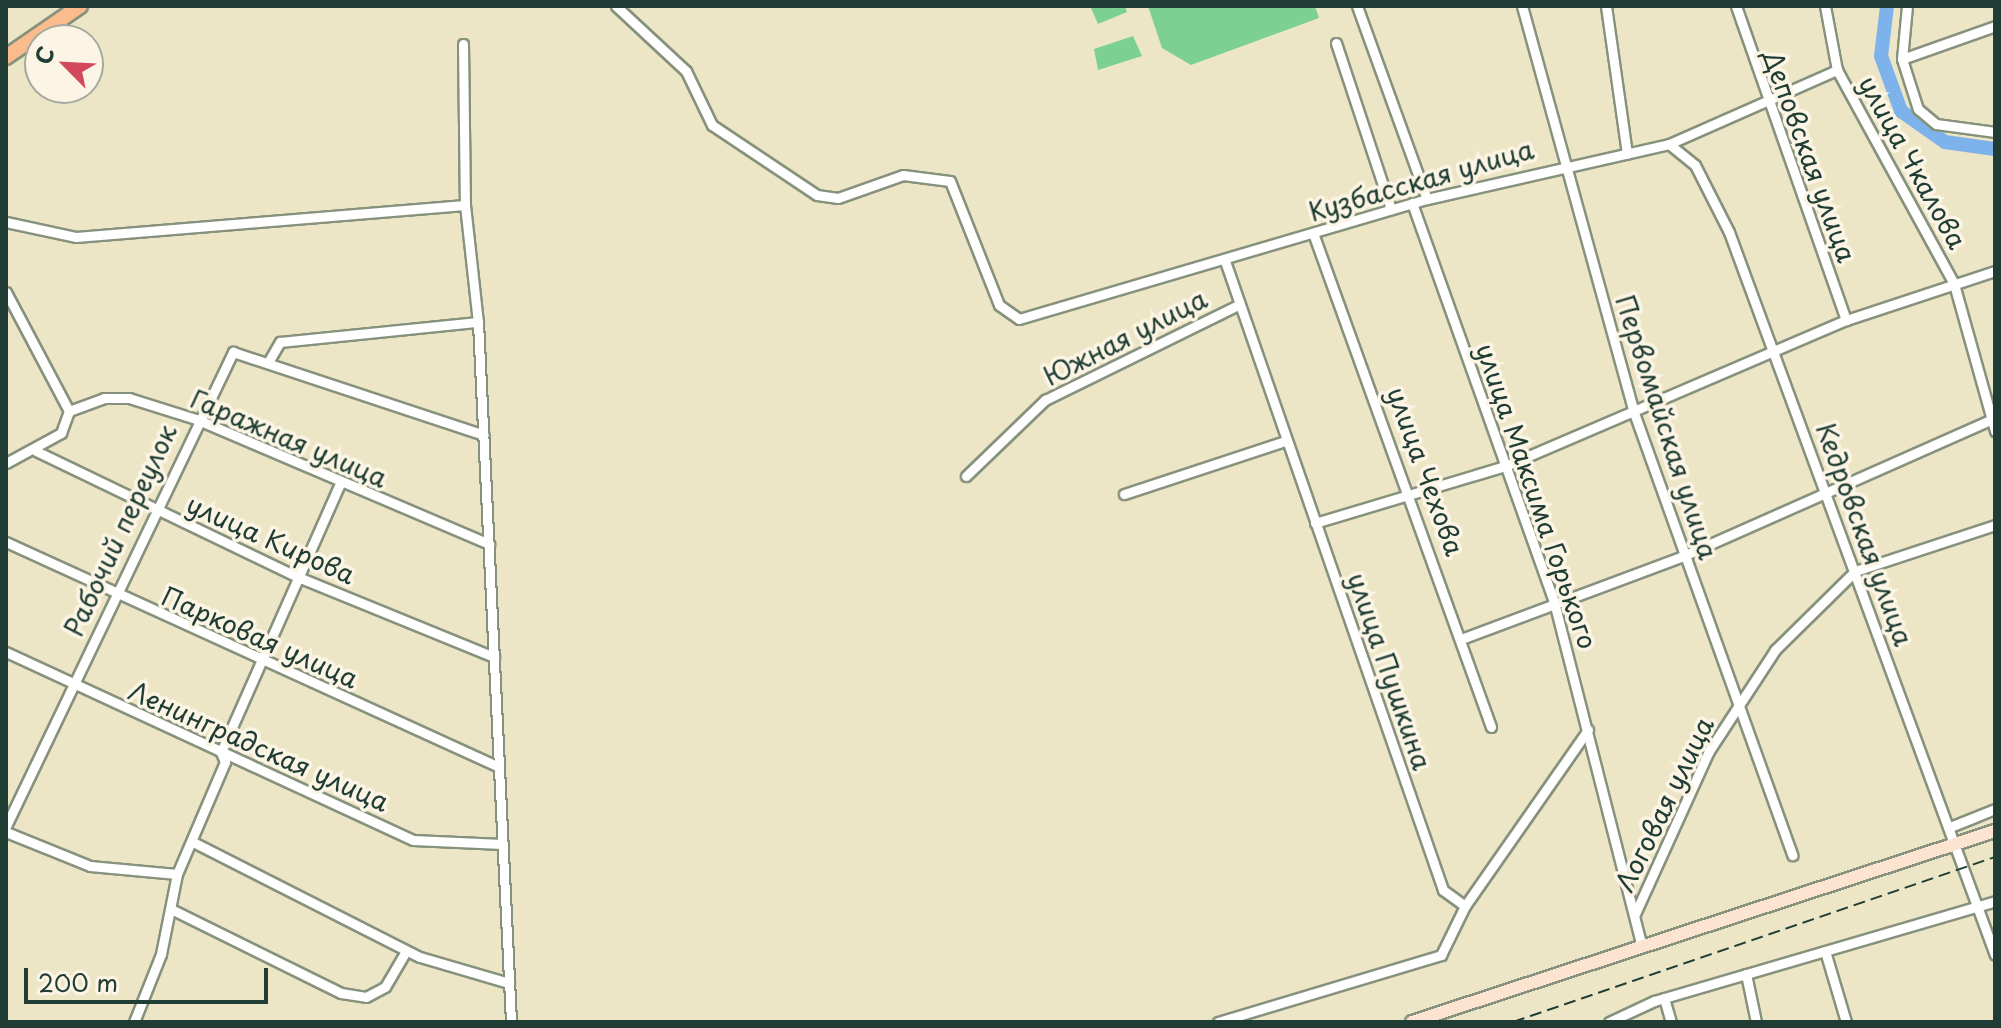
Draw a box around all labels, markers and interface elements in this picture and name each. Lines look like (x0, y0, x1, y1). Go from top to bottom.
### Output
north arrow (24, 24, 104, 104)
text: С (25, 41, 62, 69)
street label: Деповская улица (1757, 45, 1863, 267)
street label: улица Чкалова (1852, 69, 1974, 255)
street label: Кузбасская улица (1304, 133, 1538, 227)
street label: Южная улица (1038, 282, 1212, 392)
street label: Первомайская улица (1609, 290, 1725, 564)
street label: улица Максима Горького (1469, 338, 1605, 654)
street label: Гаражная улица (185, 382, 393, 494)
street label: улица Чехова (1381, 382, 1471, 560)
street label: Кедровская улица (1810, 418, 1920, 650)
street label: Рабочий переулок (57, 419, 183, 641)
street label: улица Кирова (182, 488, 360, 590)
street label: улица Пушкина (1341, 568, 1439, 774)
street label: Парковая улица (157, 580, 363, 694)
street label: Ленинградская улица (124, 674, 394, 818)
street label: Логовая улица (1608, 711, 1720, 897)
scale bar (28, 952, 272, 1002)
text: 200 m (38, 964, 118, 1000)

